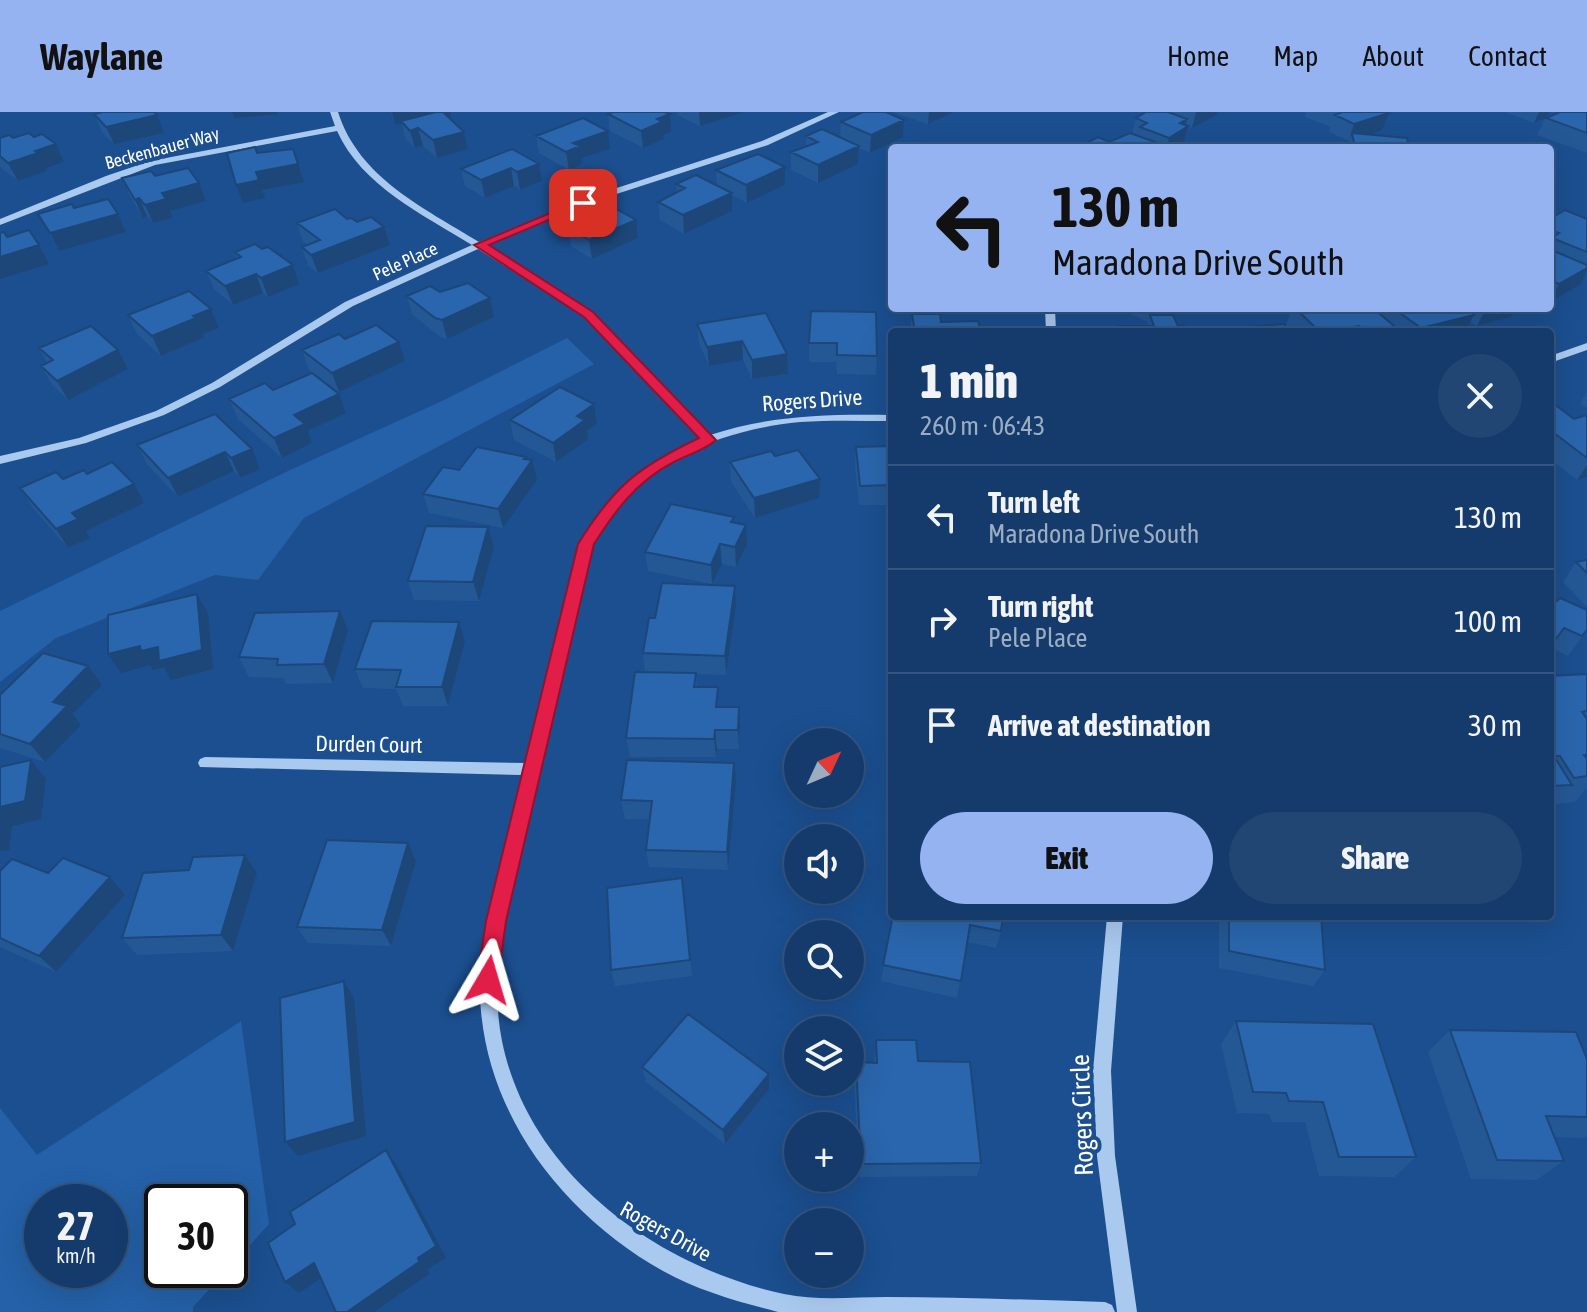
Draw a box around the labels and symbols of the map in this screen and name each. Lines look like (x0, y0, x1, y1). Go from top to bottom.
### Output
street label: Beckenbauer Way (102, 123, 222, 173)
pin (549, 169, 617, 237)
street label: Pele Place (369, 237, 441, 285)
street label: Rogers Drive (761, 384, 863, 416)
north arrow (784, 728, 864, 808)
street label: Durden Court (315, 730, 423, 758)
position arrow (446, 938, 530, 1022)
street label: Rogers Circle (1065, 1054, 1099, 1176)
speed limit sign: 30 (144, 1184, 248, 1288)
street label: Rogers Drive (616, 1195, 716, 1267)

